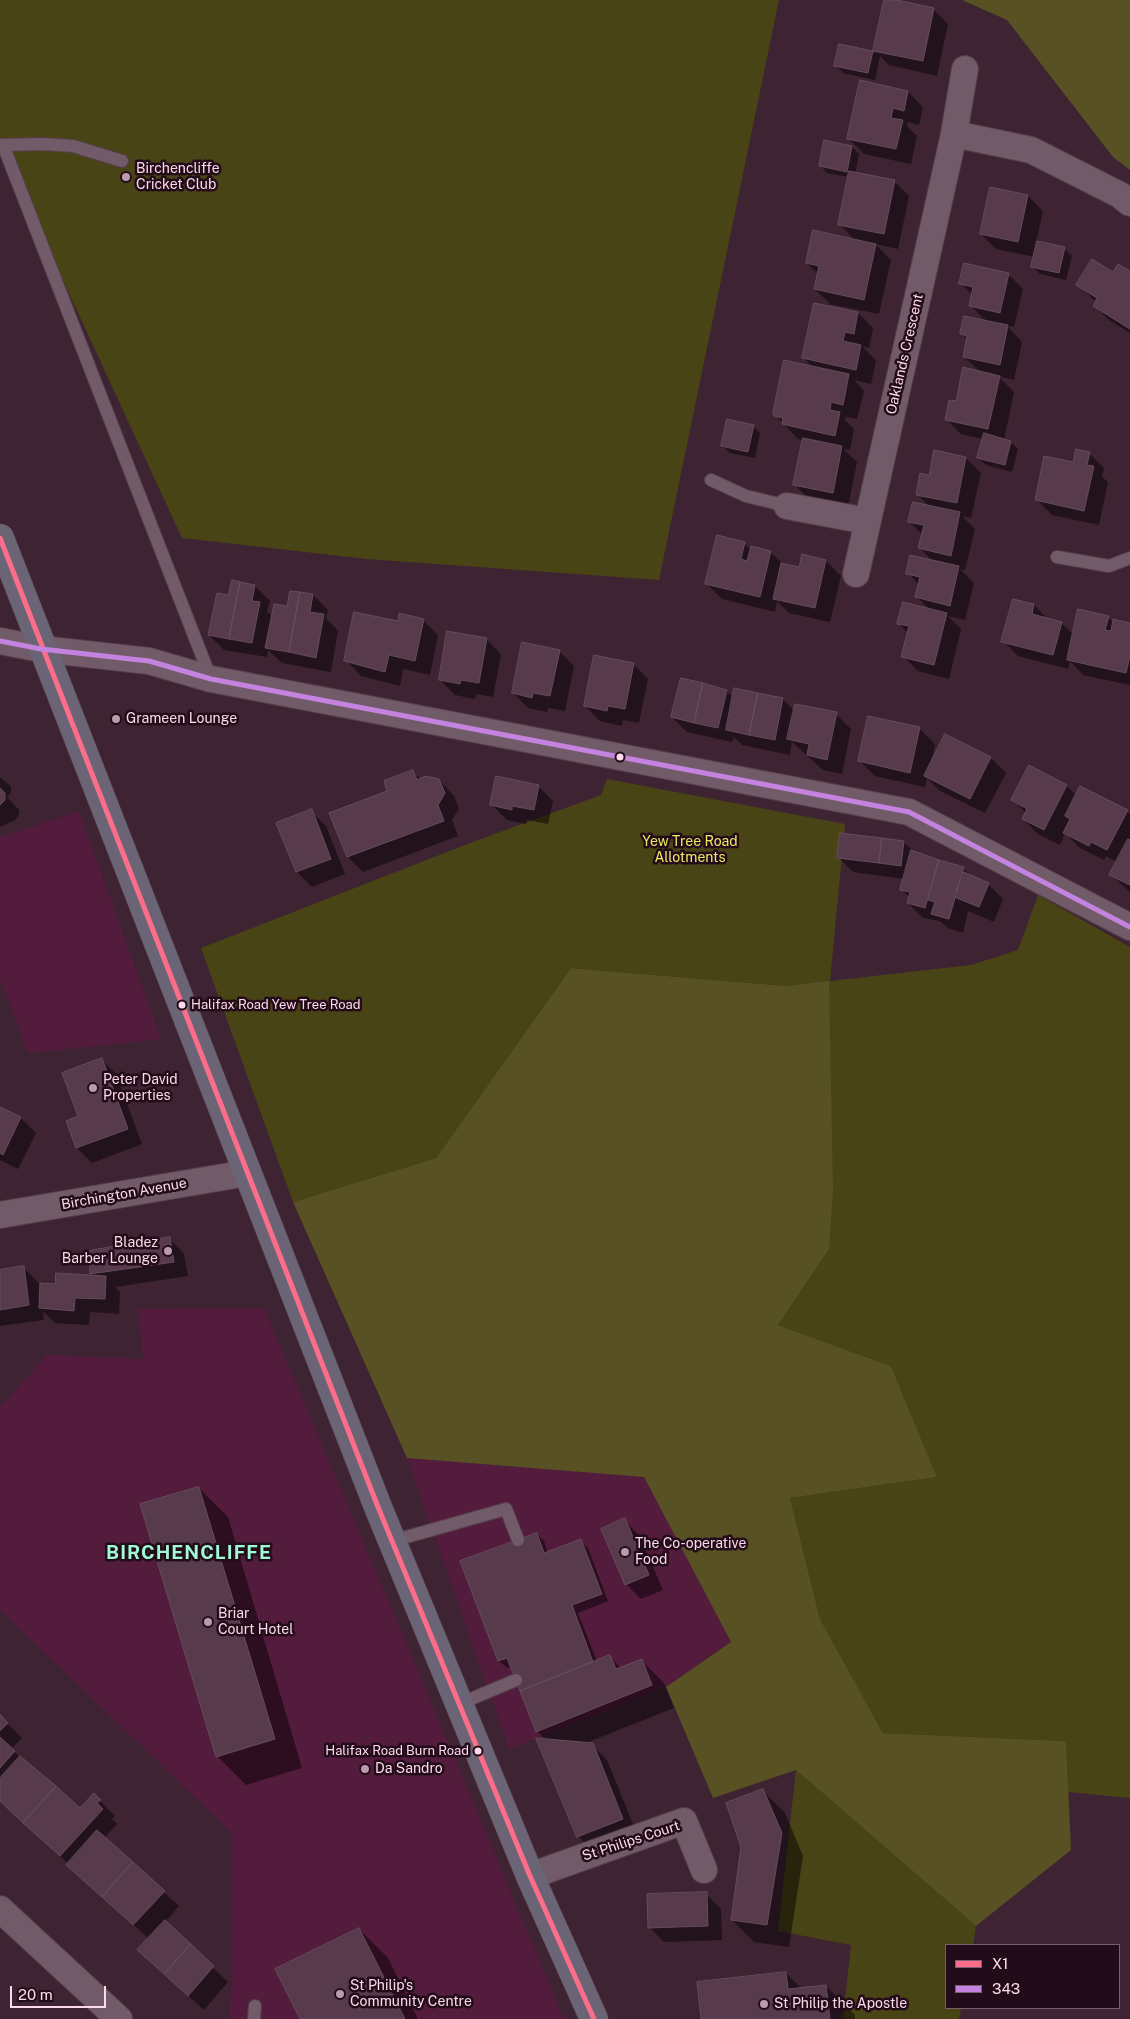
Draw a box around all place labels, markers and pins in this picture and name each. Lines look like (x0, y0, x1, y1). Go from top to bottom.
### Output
place label: Birchencliffe Cricket Club (136, 161, 220, 193)
marker: Birchencliffe Cricket Club (120, 171, 132, 183)
place label: Grameen Lounge (126, 711, 237, 727)
marker: Grameen Lounge (110, 713, 122, 725)
unlabelled marker (615, 752, 625, 762)
place label: Halifax Road Yew Tree Road (191, 997, 360, 1013)
marker: Halifax Road Yew Tree Road (177, 1000, 187, 1010)
place label: Peter David Properties (103, 1072, 178, 1104)
marker: Peter David Properties (87, 1082, 99, 1094)
place label: Bladez Barber Lounge (62, 1235, 158, 1268)
marker: Bladez Barber Lounge (162, 1245, 174, 1257)
place label: The Co-operative Food (635, 1536, 746, 1568)
marker: The Co-operative Food (619, 1546, 631, 1558)
place label: Briar Court Hotel (218, 1606, 293, 1638)
marker: Briar Court Hotel (202, 1616, 214, 1628)
place label: Halifax Road Burn Road (325, 1743, 469, 1759)
marker: Halifax Road Burn Road (473, 1746, 483, 1756)
place label: Da Sandro (375, 1761, 443, 1777)
marker: Da Sandro (359, 1763, 371, 1775)
place label: St Philip's Community Centre (350, 1978, 472, 2010)
marker: St Philip's Community Centre (334, 1988, 346, 2000)
place label: St Philip the Apostle (774, 1996, 907, 2012)
marker: St Philip the Apostle (758, 1998, 770, 2010)

